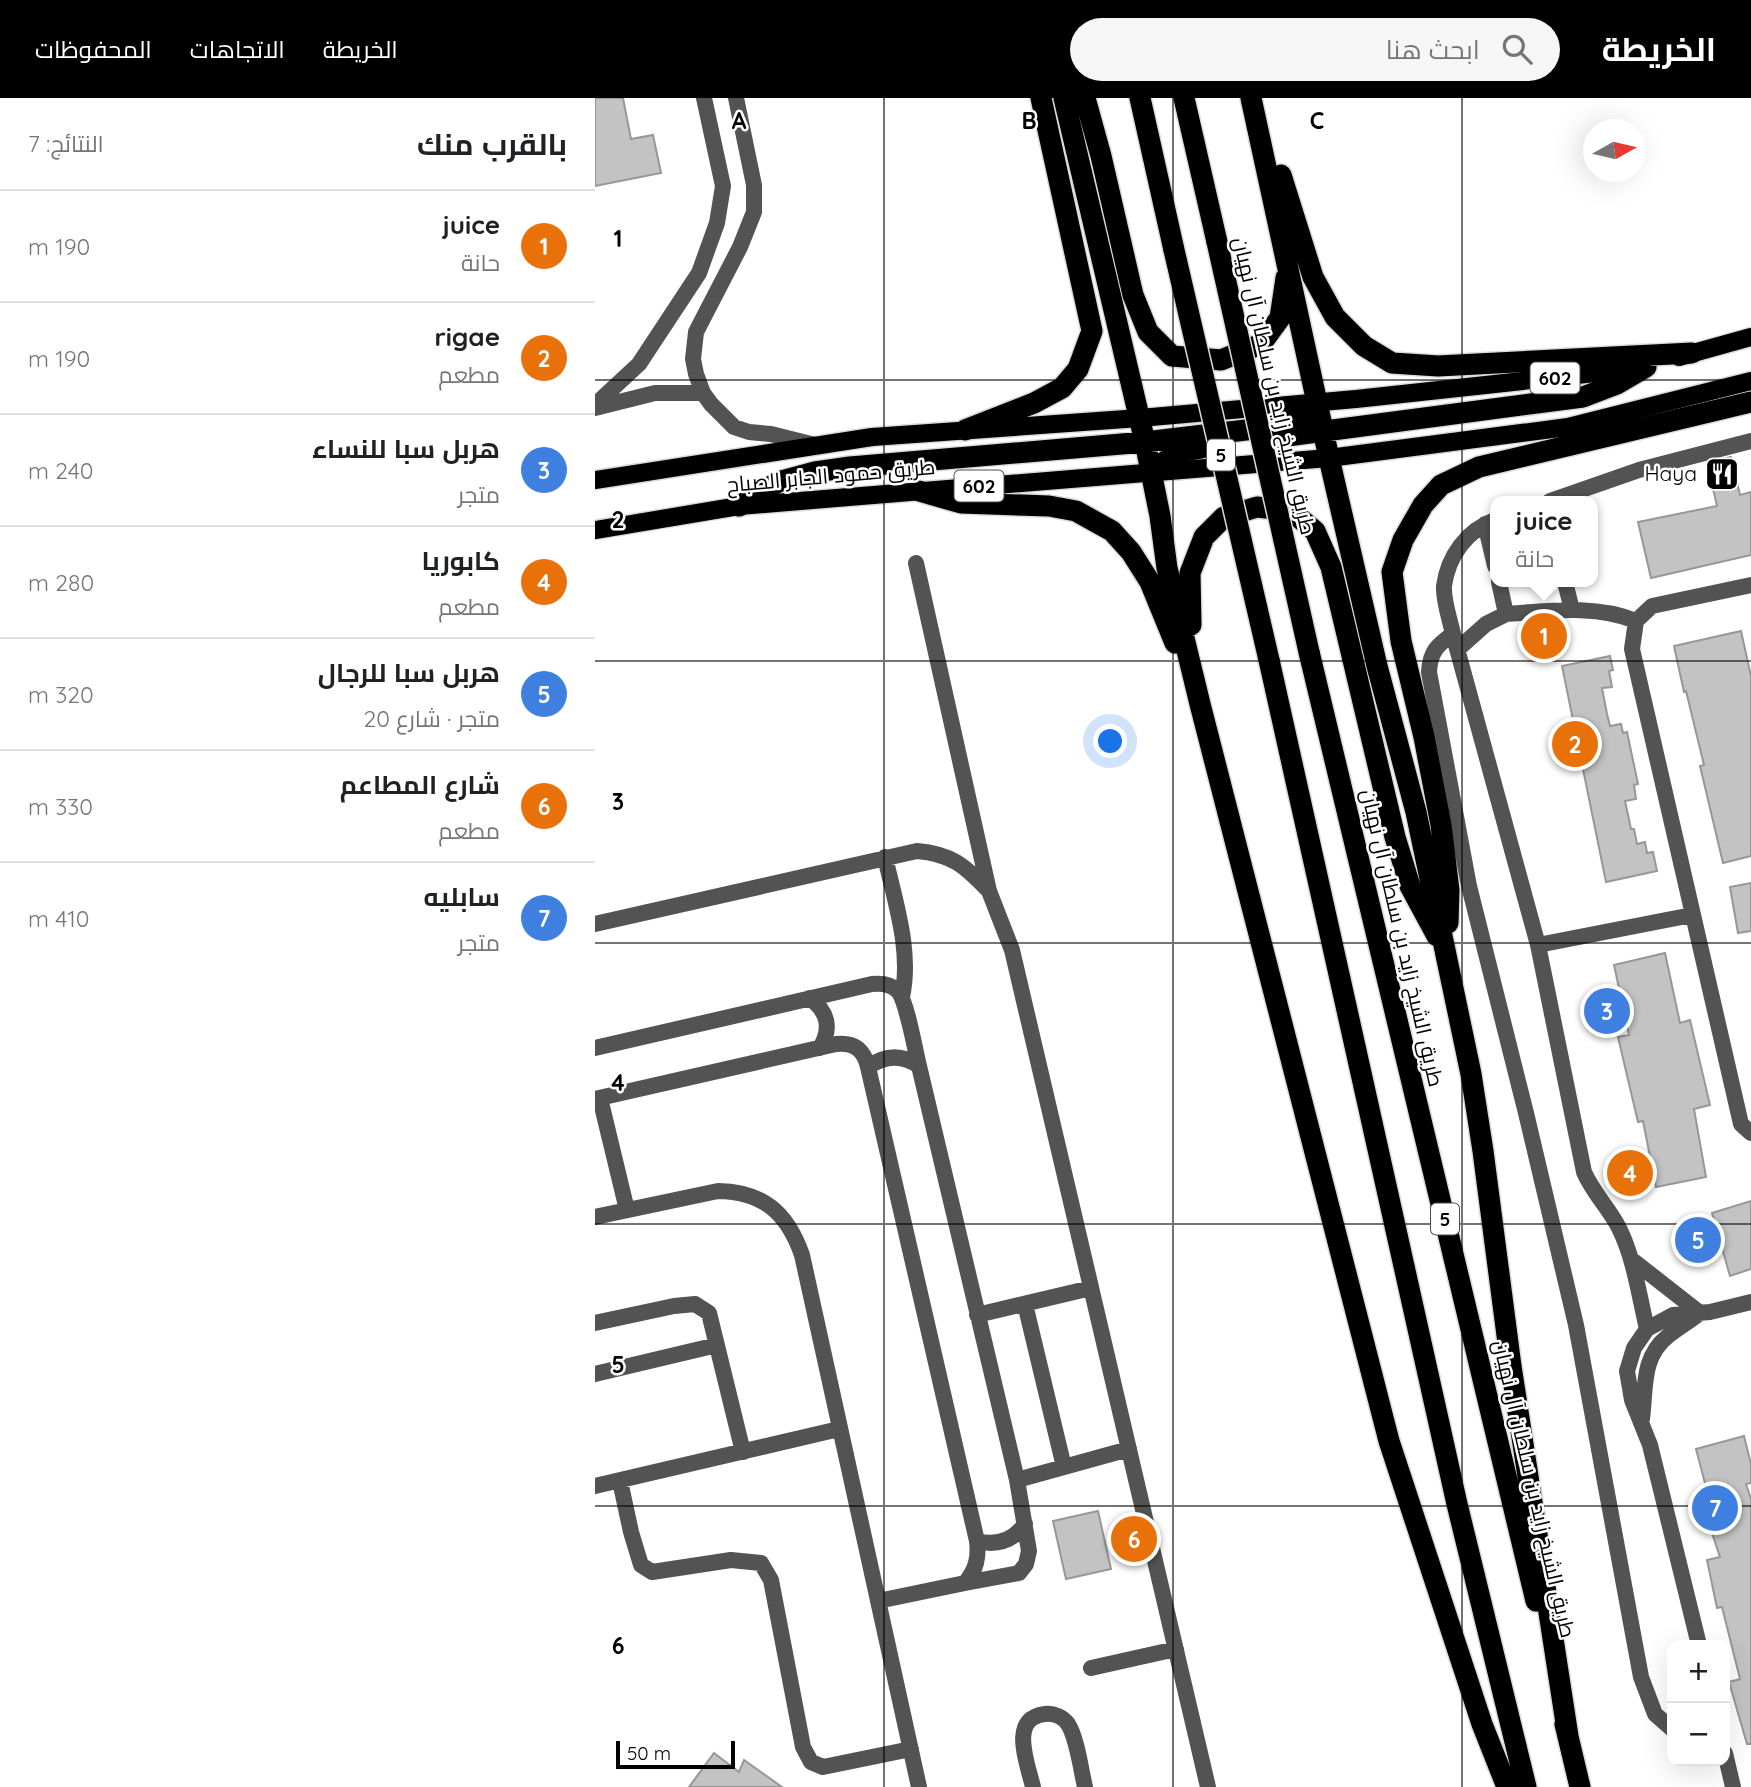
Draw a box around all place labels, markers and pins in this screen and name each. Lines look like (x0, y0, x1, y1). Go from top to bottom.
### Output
restaurant icon: Haya (1703, 455, 1741, 493)
place label: Haya (1645, 460, 1697, 486)
pin: 1 (1521, 610, 1567, 662)
pin: 2 (1552, 718, 1598, 770)
pin: 3 (1584, 985, 1630, 1037)
pin: 4 (1607, 1147, 1653, 1199)
pin: 5 (1675, 1214, 1721, 1266)
pin: 7 (1692, 1482, 1738, 1534)
pin: 6 (1111, 1513, 1157, 1565)

